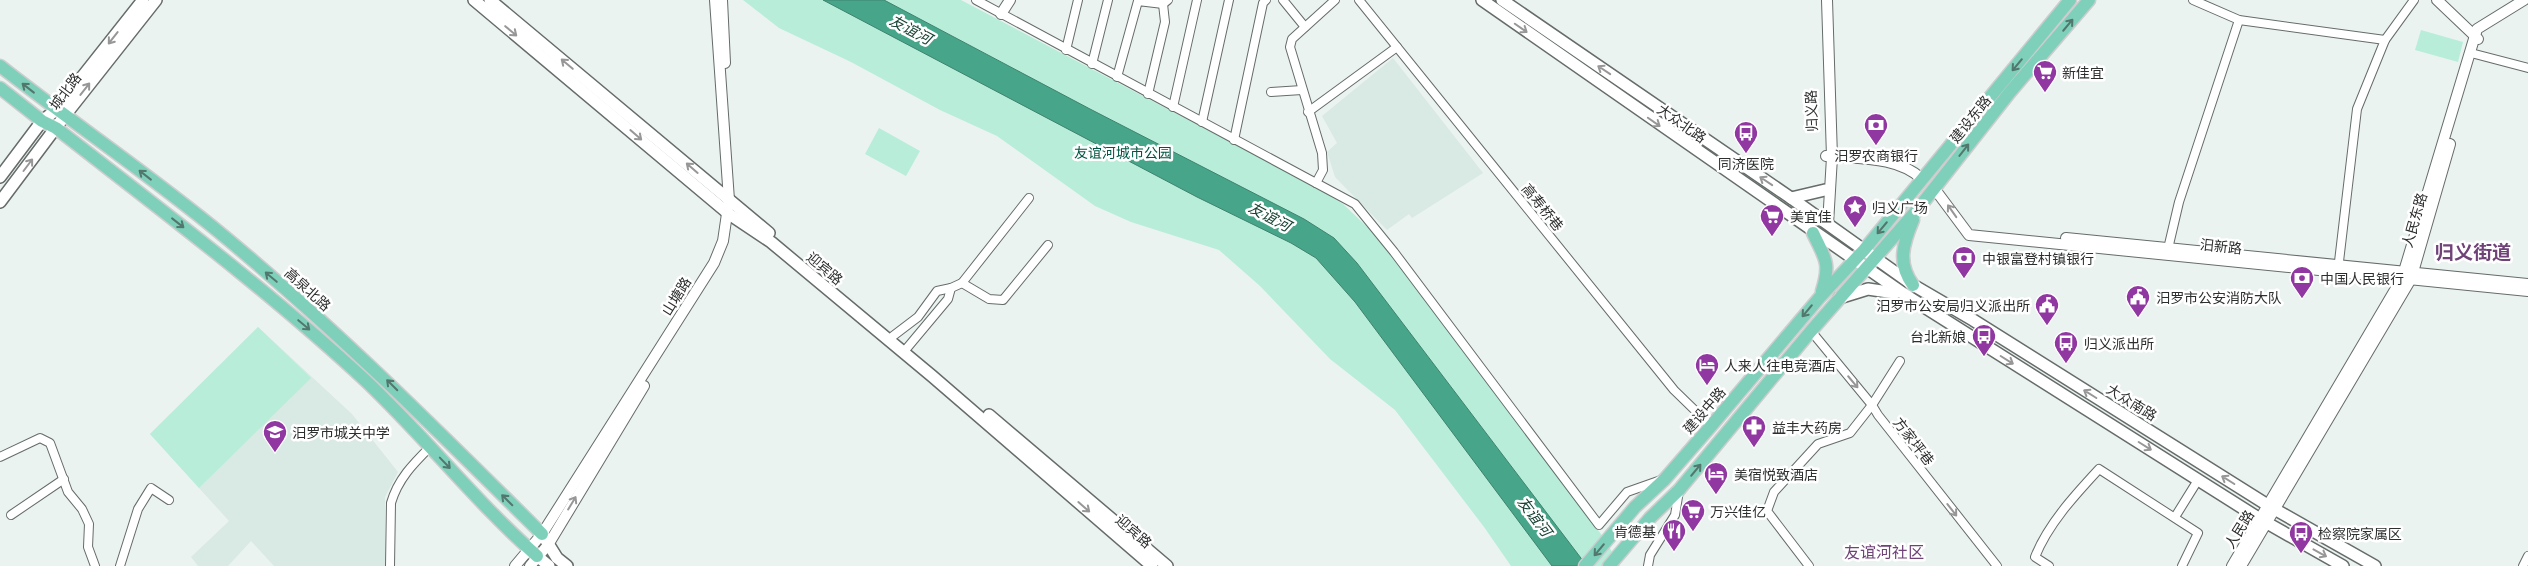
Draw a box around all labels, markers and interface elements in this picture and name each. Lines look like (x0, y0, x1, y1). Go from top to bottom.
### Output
water label: 友谊河 (887, 10, 938, 49)
one-way arrow (2062, 19, 2073, 32)
one-way arrow (1514, 23, 1528, 33)
one-way arrow (505, 25, 518, 37)
one-way arrow (107, 31, 118, 44)
one-way arrow (2011, 58, 2023, 71)
one-way arrow (561, 59, 574, 70)
supermarket icon: 新佳宜 (2032, 59, 2058, 93)
place label: 新佳宜 (2062, 64, 2104, 81)
one-way arrow (1597, 65, 1611, 75)
street label: 城北路 (46, 69, 84, 113)
one-way arrow (22, 82, 35, 93)
one-way arrow (80, 83, 91, 96)
street label: 归义路 (1802, 90, 1820, 132)
street label: 建设东路 (1946, 92, 1994, 146)
street label: 大众北路 (1654, 100, 1710, 146)
bank icon: 汨罗农商银行 (1863, 112, 1889, 146)
one-way arrow (1647, 116, 1661, 127)
bus stop icon: 同济医院 (1733, 120, 1759, 154)
one-way arrow (630, 129, 643, 141)
park label: 友谊河城市公园 (1074, 144, 1172, 161)
one-way arrow (1959, 144, 1970, 157)
place label: 汨罗农商银行 (1834, 147, 1918, 164)
place label: 同济医院 (1718, 155, 1774, 172)
one-way arrow (23, 158, 33, 172)
one-way arrow (686, 163, 699, 174)
one-way arrow (138, 170, 152, 180)
one-way arrow (1760, 176, 1774, 186)
street label: 高寿桥巷 (1519, 180, 1567, 234)
street label: 人民东路 (2398, 191, 2430, 249)
place icon: 归义广场 (1842, 194, 1868, 228)
water label: 友谊河 (1246, 197, 1297, 236)
place label: 归义广场 (1872, 199, 1928, 216)
supermarket icon: 美宜佳 (1759, 203, 1785, 237)
one-way arrow (1947, 204, 1957, 218)
place label: 美宜佳 (1790, 208, 1832, 225)
one-way arrow (171, 217, 184, 228)
one-way arrow (1876, 221, 1887, 234)
street label: 汨新路 (2199, 235, 2243, 257)
district label: 归义街道 (2435, 240, 2511, 263)
bank icon: 中银富登村镇银行 (1951, 245, 1977, 279)
street label: 迎宾路 (803, 248, 847, 288)
place label: 中银富登村镇银行 (1982, 250, 2094, 267)
street label: 高泉北路 (282, 264, 334, 314)
bank icon: 中国人民银行 (2289, 265, 2315, 299)
place label: 中国人民银行 (2320, 270, 2404, 287)
one-way arrow (265, 271, 278, 282)
street label: 山塘路 (658, 274, 694, 318)
public building icon: 汨罗市公安消防大队 (2125, 284, 2151, 318)
place label: 汨罗市公安消防大队 (2156, 289, 2282, 306)
public building icon: 汨罗市公安局归义派出所 (2034, 292, 2060, 326)
place label: 汨罗市公安局归义派出所 (1876, 297, 2030, 314)
one-way arrow (1802, 305, 1813, 318)
one-way arrow (297, 319, 310, 331)
bus stop icon: 台北新娘 (1971, 323, 1997, 357)
place label: 台北新娘 (1910, 328, 1966, 345)
bus stop icon: 归义派出所 (2053, 330, 2079, 364)
place label: 归义派出所 (2084, 335, 2154, 352)
hotel icon: 人来人往电竞酒店 (1694, 352, 1720, 386)
one-way arrow (2000, 355, 2014, 365)
place label: 人来人往电竞酒店 (1724, 357, 1836, 374)
one-way arrow (1848, 375, 1859, 388)
one-way arrow (386, 379, 398, 392)
street label: 大众南路 (2104, 380, 2160, 424)
street label: 建设中路 (1679, 383, 1729, 437)
one-way arrow (2084, 388, 2098, 398)
pharmacy icon: 益丰大药房 (1741, 414, 1767, 448)
street label: 方家坪巷 (1890, 414, 1938, 468)
school or university icon: 汨罗市城关中学 (262, 419, 288, 453)
place label: 益丰大药房 (1772, 419, 1842, 436)
place label: 汨罗市城关中学 (292, 424, 390, 441)
one-way arrow (2137, 442, 2151, 452)
one-way arrow (439, 456, 451, 469)
hotel icon: 美宿悦致酒店 (1703, 461, 1729, 495)
one-way arrow (1690, 464, 1701, 477)
place label: 美宿悦致酒店 (1734, 466, 1818, 483)
one-way arrow (2221, 475, 2235, 485)
water label: 友谊河 (1514, 493, 1558, 542)
one-way arrow (501, 494, 513, 506)
one-way arrow (568, 497, 578, 511)
supermarket icon: 万兴佳亿 (1680, 498, 1706, 532)
one-way arrow (1077, 502, 1090, 513)
place label: 万兴佳亿 (1710, 503, 1766, 520)
one-way arrow (1947, 504, 1958, 517)
street label: 人民路 (2221, 507, 2257, 551)
street label: 迎宾路 (1113, 511, 1155, 551)
restaurant icon: 肯德基 (1661, 518, 1687, 552)
bus stop icon: 检察院家属区 (2288, 520, 2314, 554)
place label: 肯德基 (1614, 523, 1656, 540)
place label: 检察院家属区 (2318, 525, 2402, 542)
district label: 友谊河社区 (1844, 542, 1924, 561)
one-way arrow (1593, 543, 1605, 556)
one-way arrow (2313, 548, 2328, 558)

